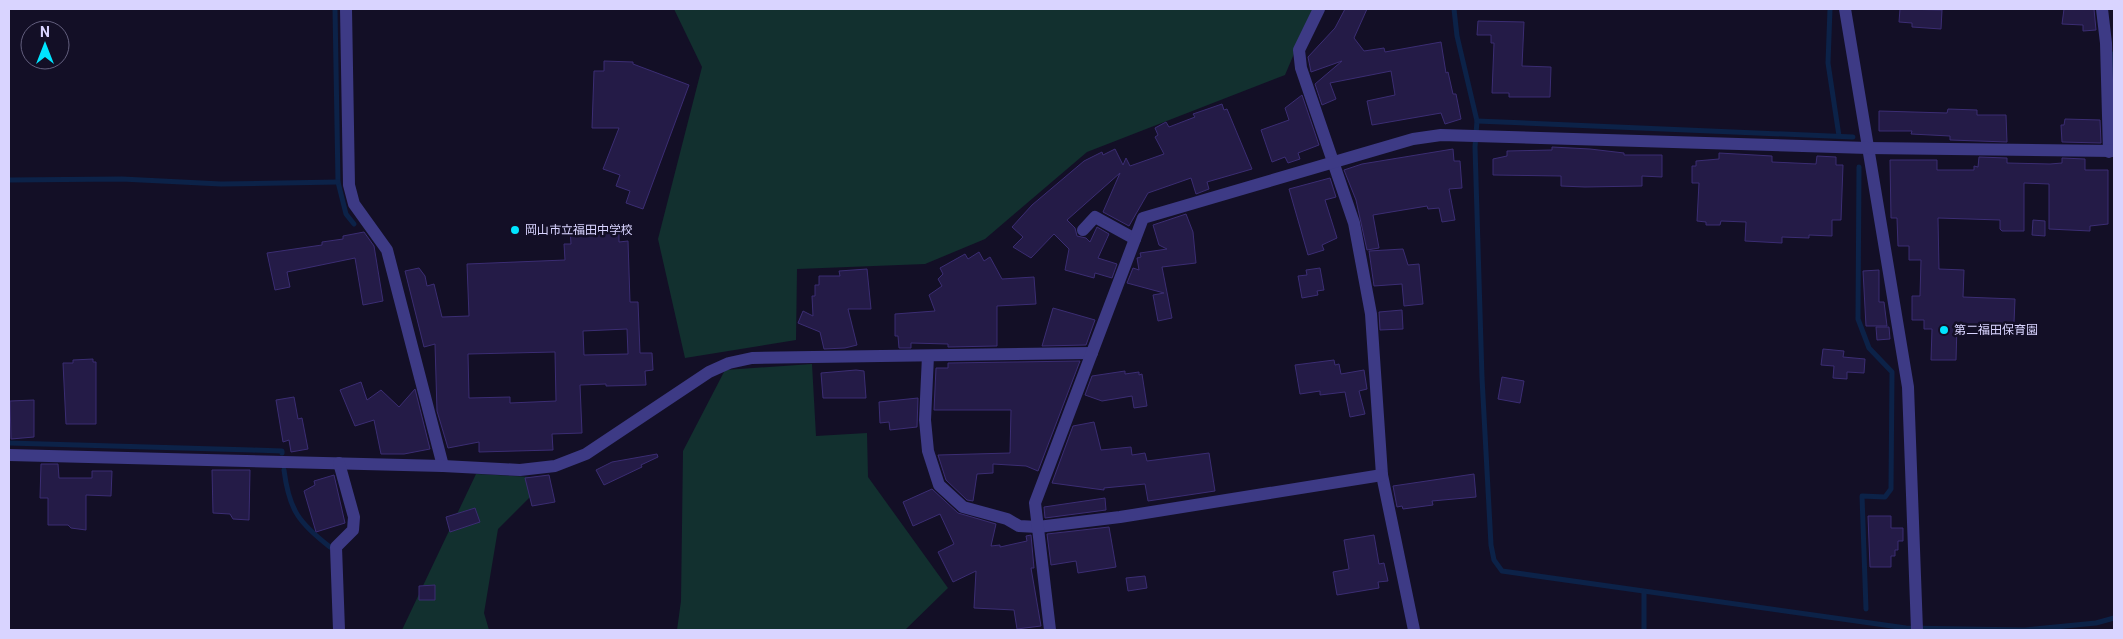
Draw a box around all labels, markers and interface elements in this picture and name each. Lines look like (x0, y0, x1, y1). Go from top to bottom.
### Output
north arrow (20, 20, 70, 70)
text: N (40, 24, 50, 40)
place label: 岡山市立福田中学校 (525, 223, 633, 237)
marker: 岡山市立福田中学校 (509, 224, 521, 236)
place label: 第二福田保育園 (1954, 323, 2038, 337)
marker: 第二福田保育園 (1938, 324, 1950, 336)

